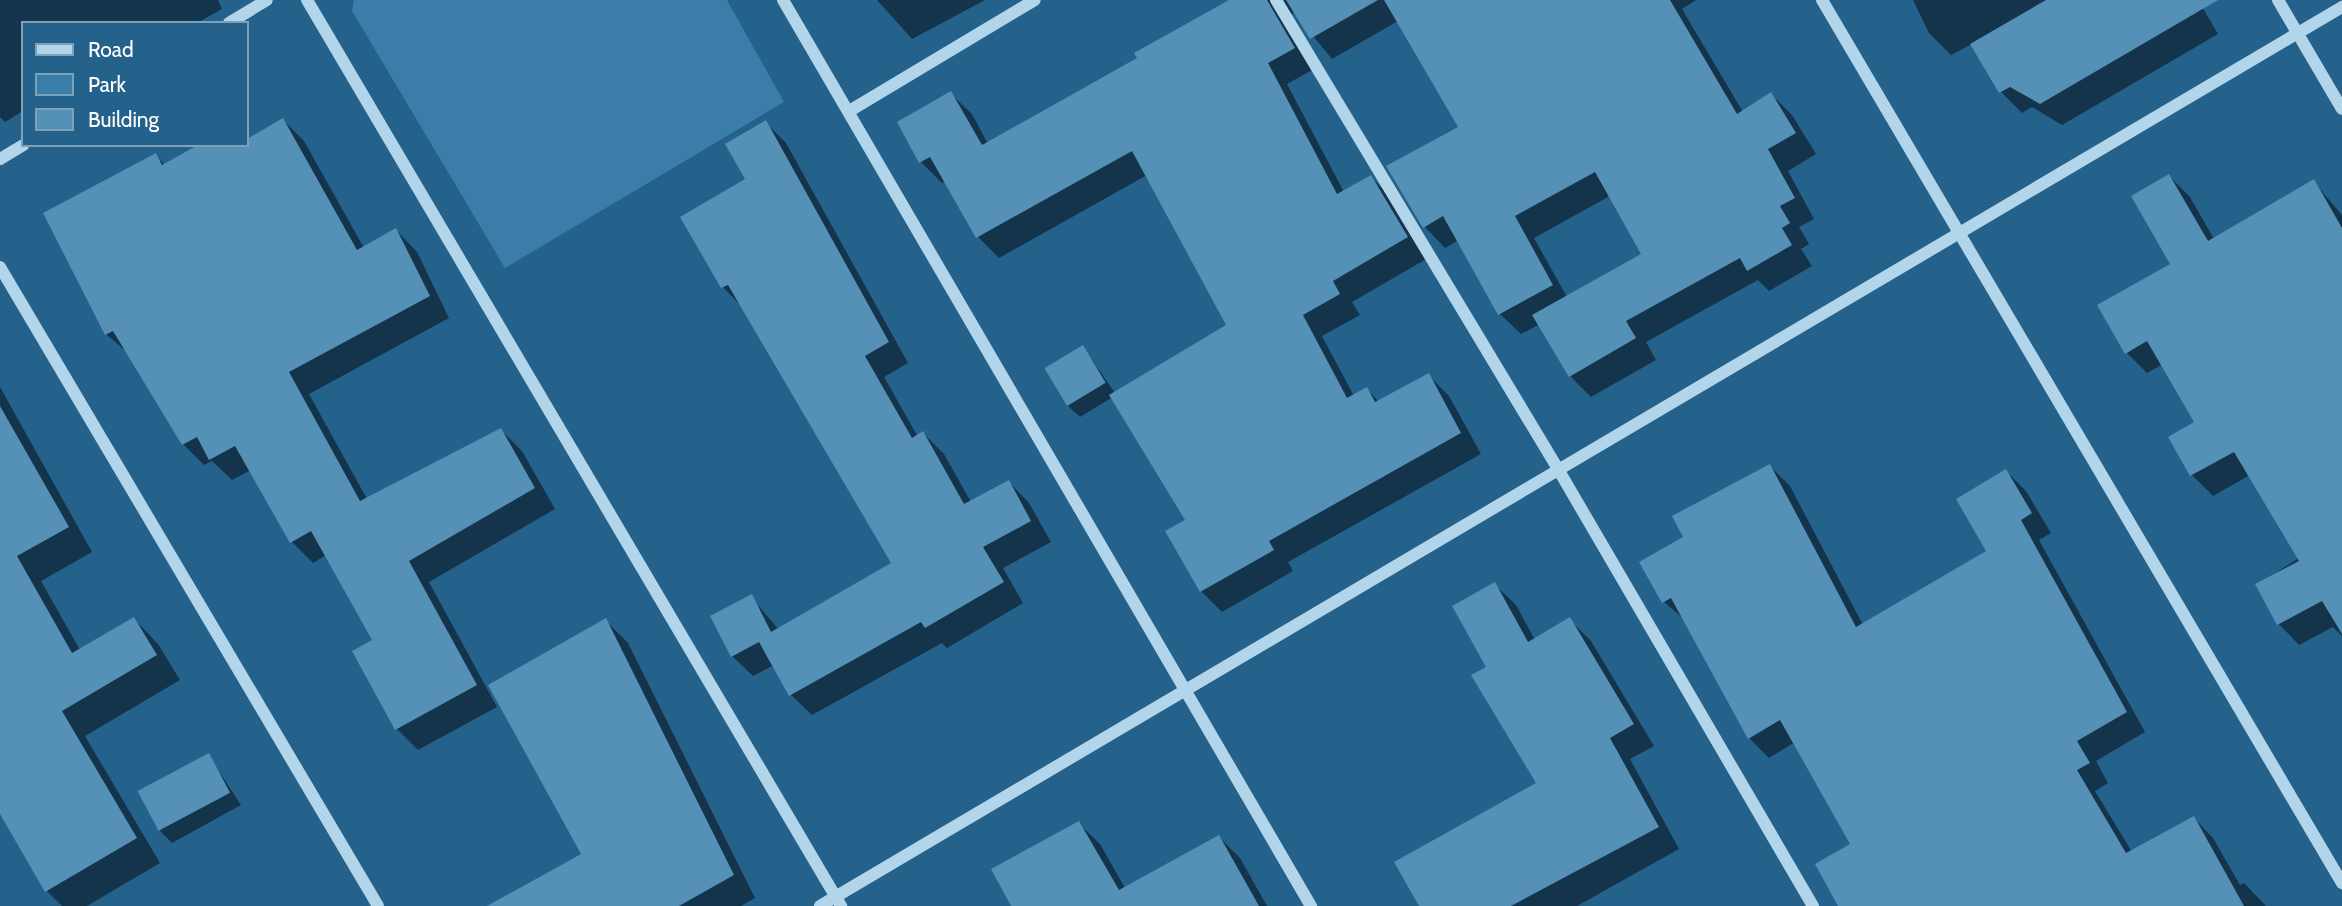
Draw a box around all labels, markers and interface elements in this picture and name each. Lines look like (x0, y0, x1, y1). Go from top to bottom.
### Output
legend (21, 21, 248, 147)
text: Road (88, 37, 134, 62)
text: Park (88, 72, 126, 97)
text: Building (88, 107, 159, 132)

